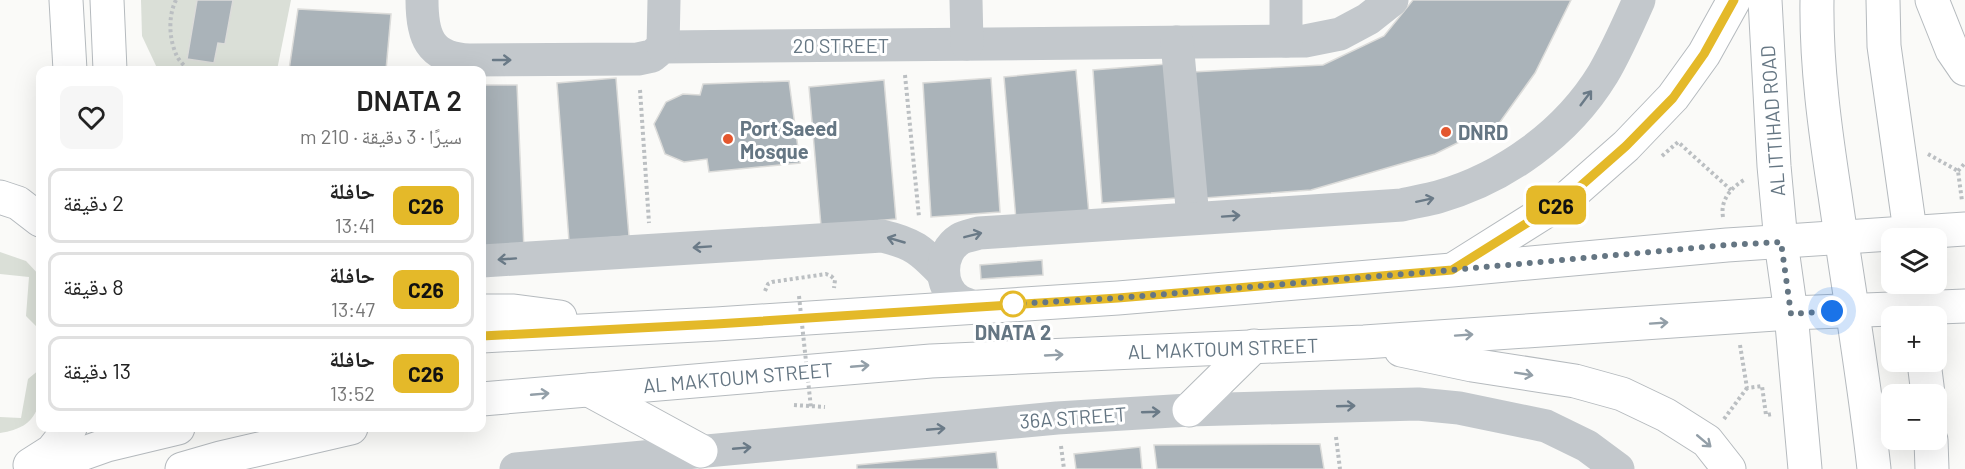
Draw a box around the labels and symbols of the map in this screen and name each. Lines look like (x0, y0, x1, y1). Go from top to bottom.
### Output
street label: 20 STREET (793, 33, 889, 57)
street label: AL ITTIHAD ROAD (1755, 45, 1789, 197)
one-way arrow (491, 54, 511, 66)
one-way arrow (1580, 90, 1592, 106)
place label: Port Saeed Mosque (740, 116, 837, 163)
place label: DNRD (1458, 120, 1508, 144)
marker: DNRD (1439, 125, 1453, 139)
marker: Port Saeed Mosque (721, 132, 735, 146)
line badge: C26 (1522, 186, 1590, 224)
one-way arrow (1414, 194, 1434, 205)
one-way arrow (1220, 210, 1240, 221)
one-way arrow (964, 229, 983, 241)
one-way arrow (887, 234, 906, 245)
one-way arrow (693, 241, 713, 252)
one-way arrow (498, 254, 518, 265)
marker: DNATA 2 (1000, 291, 1026, 317)
your location (1817, 296, 1847, 326)
one-way arrow (1648, 317, 1668, 328)
place label: DNATA 2 (975, 320, 1051, 344)
one-way arrow (1454, 330, 1474, 341)
street label: AL MAKTOUM STREET (1127, 333, 1319, 363)
one-way arrow (1044, 350, 1064, 361)
street label: AL MAKTOUM STREET (642, 357, 834, 397)
one-way arrow (849, 361, 869, 372)
one-way arrow (1514, 368, 1534, 379)
one-way arrow (529, 388, 549, 399)
one-way arrow (1335, 400, 1355, 412)
street label: 36A STREET (1019, 401, 1127, 433)
one-way arrow (1141, 406, 1161, 417)
one-way arrow (925, 423, 945, 434)
one-way arrow (1696, 434, 1712, 447)
one-way arrow (731, 442, 751, 453)

